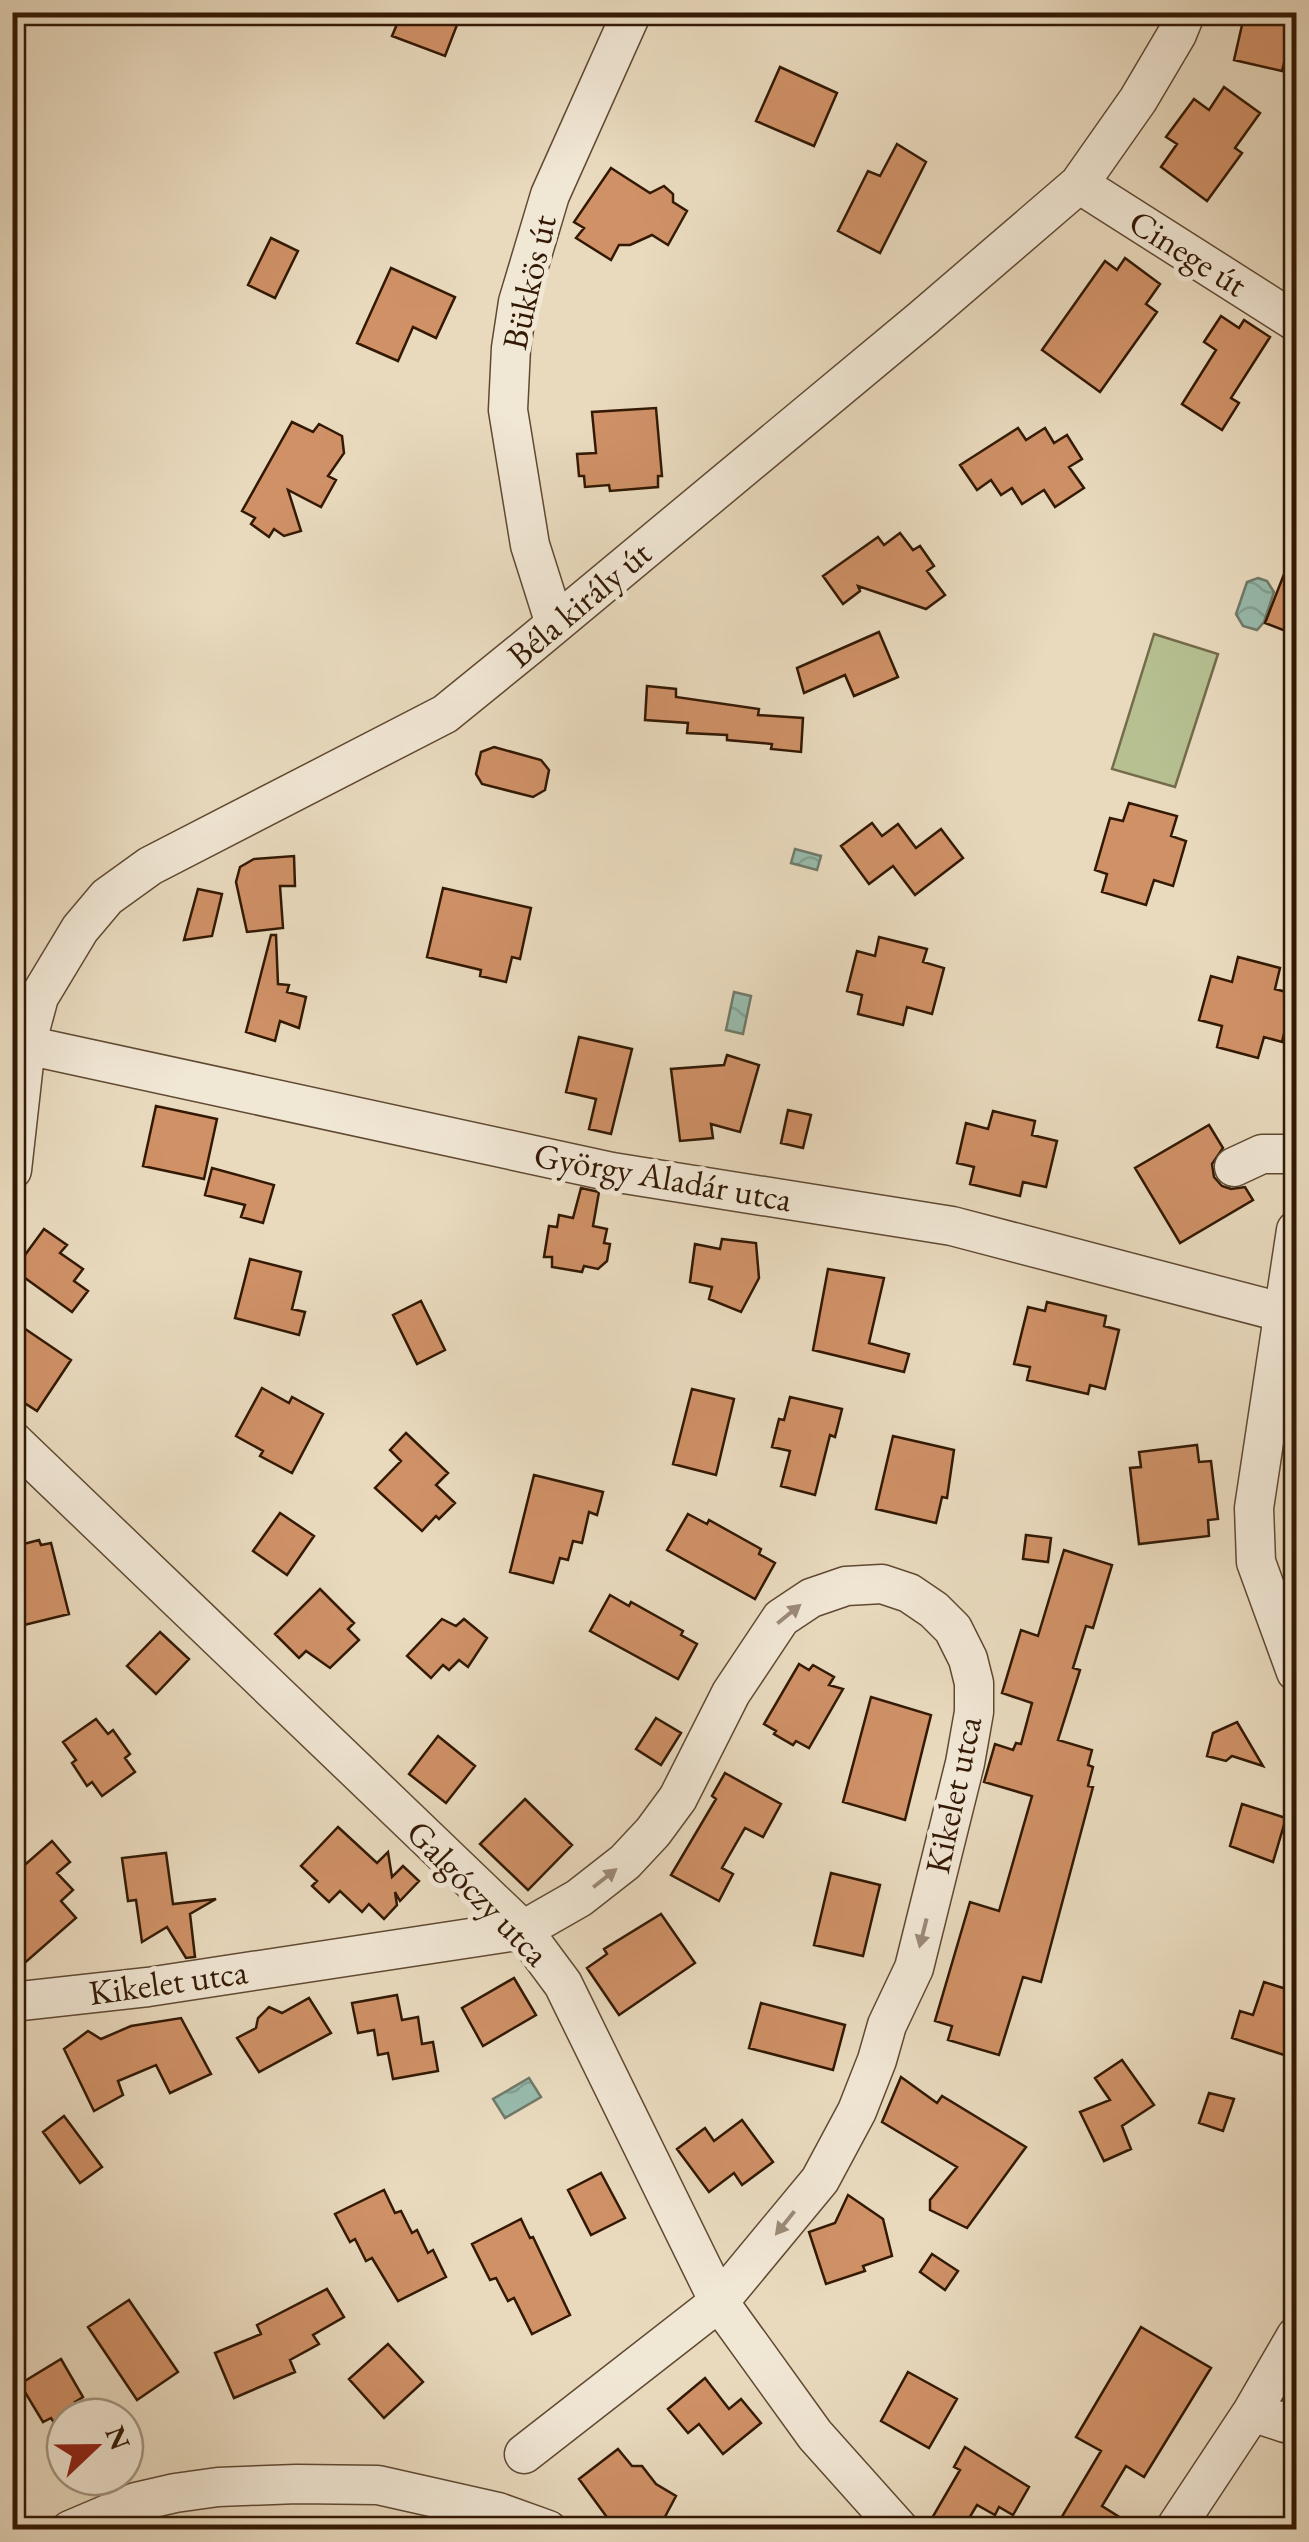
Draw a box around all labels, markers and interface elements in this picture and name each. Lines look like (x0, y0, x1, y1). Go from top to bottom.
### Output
street label: Cinege út (1121, 199, 1256, 306)
street label: Bükkös út (491, 210, 566, 354)
street label: Béla király út (497, 530, 660, 677)
street label: György Aladár utca (531, 1132, 795, 1221)
one-way arrow (776, 1604, 801, 1625)
street label: Kikelet utca (914, 1712, 991, 1878)
street label: Galgóczy utca (397, 1810, 559, 1975)
one-way arrow (592, 1868, 618, 1889)
one-way arrow (914, 1918, 930, 1949)
street label: Kikelet utca (86, 1948, 250, 2015)
one-way arrow (775, 2211, 796, 2236)
north arrow (45, 2397, 145, 2497)
text: N (97, 2420, 139, 2455)

